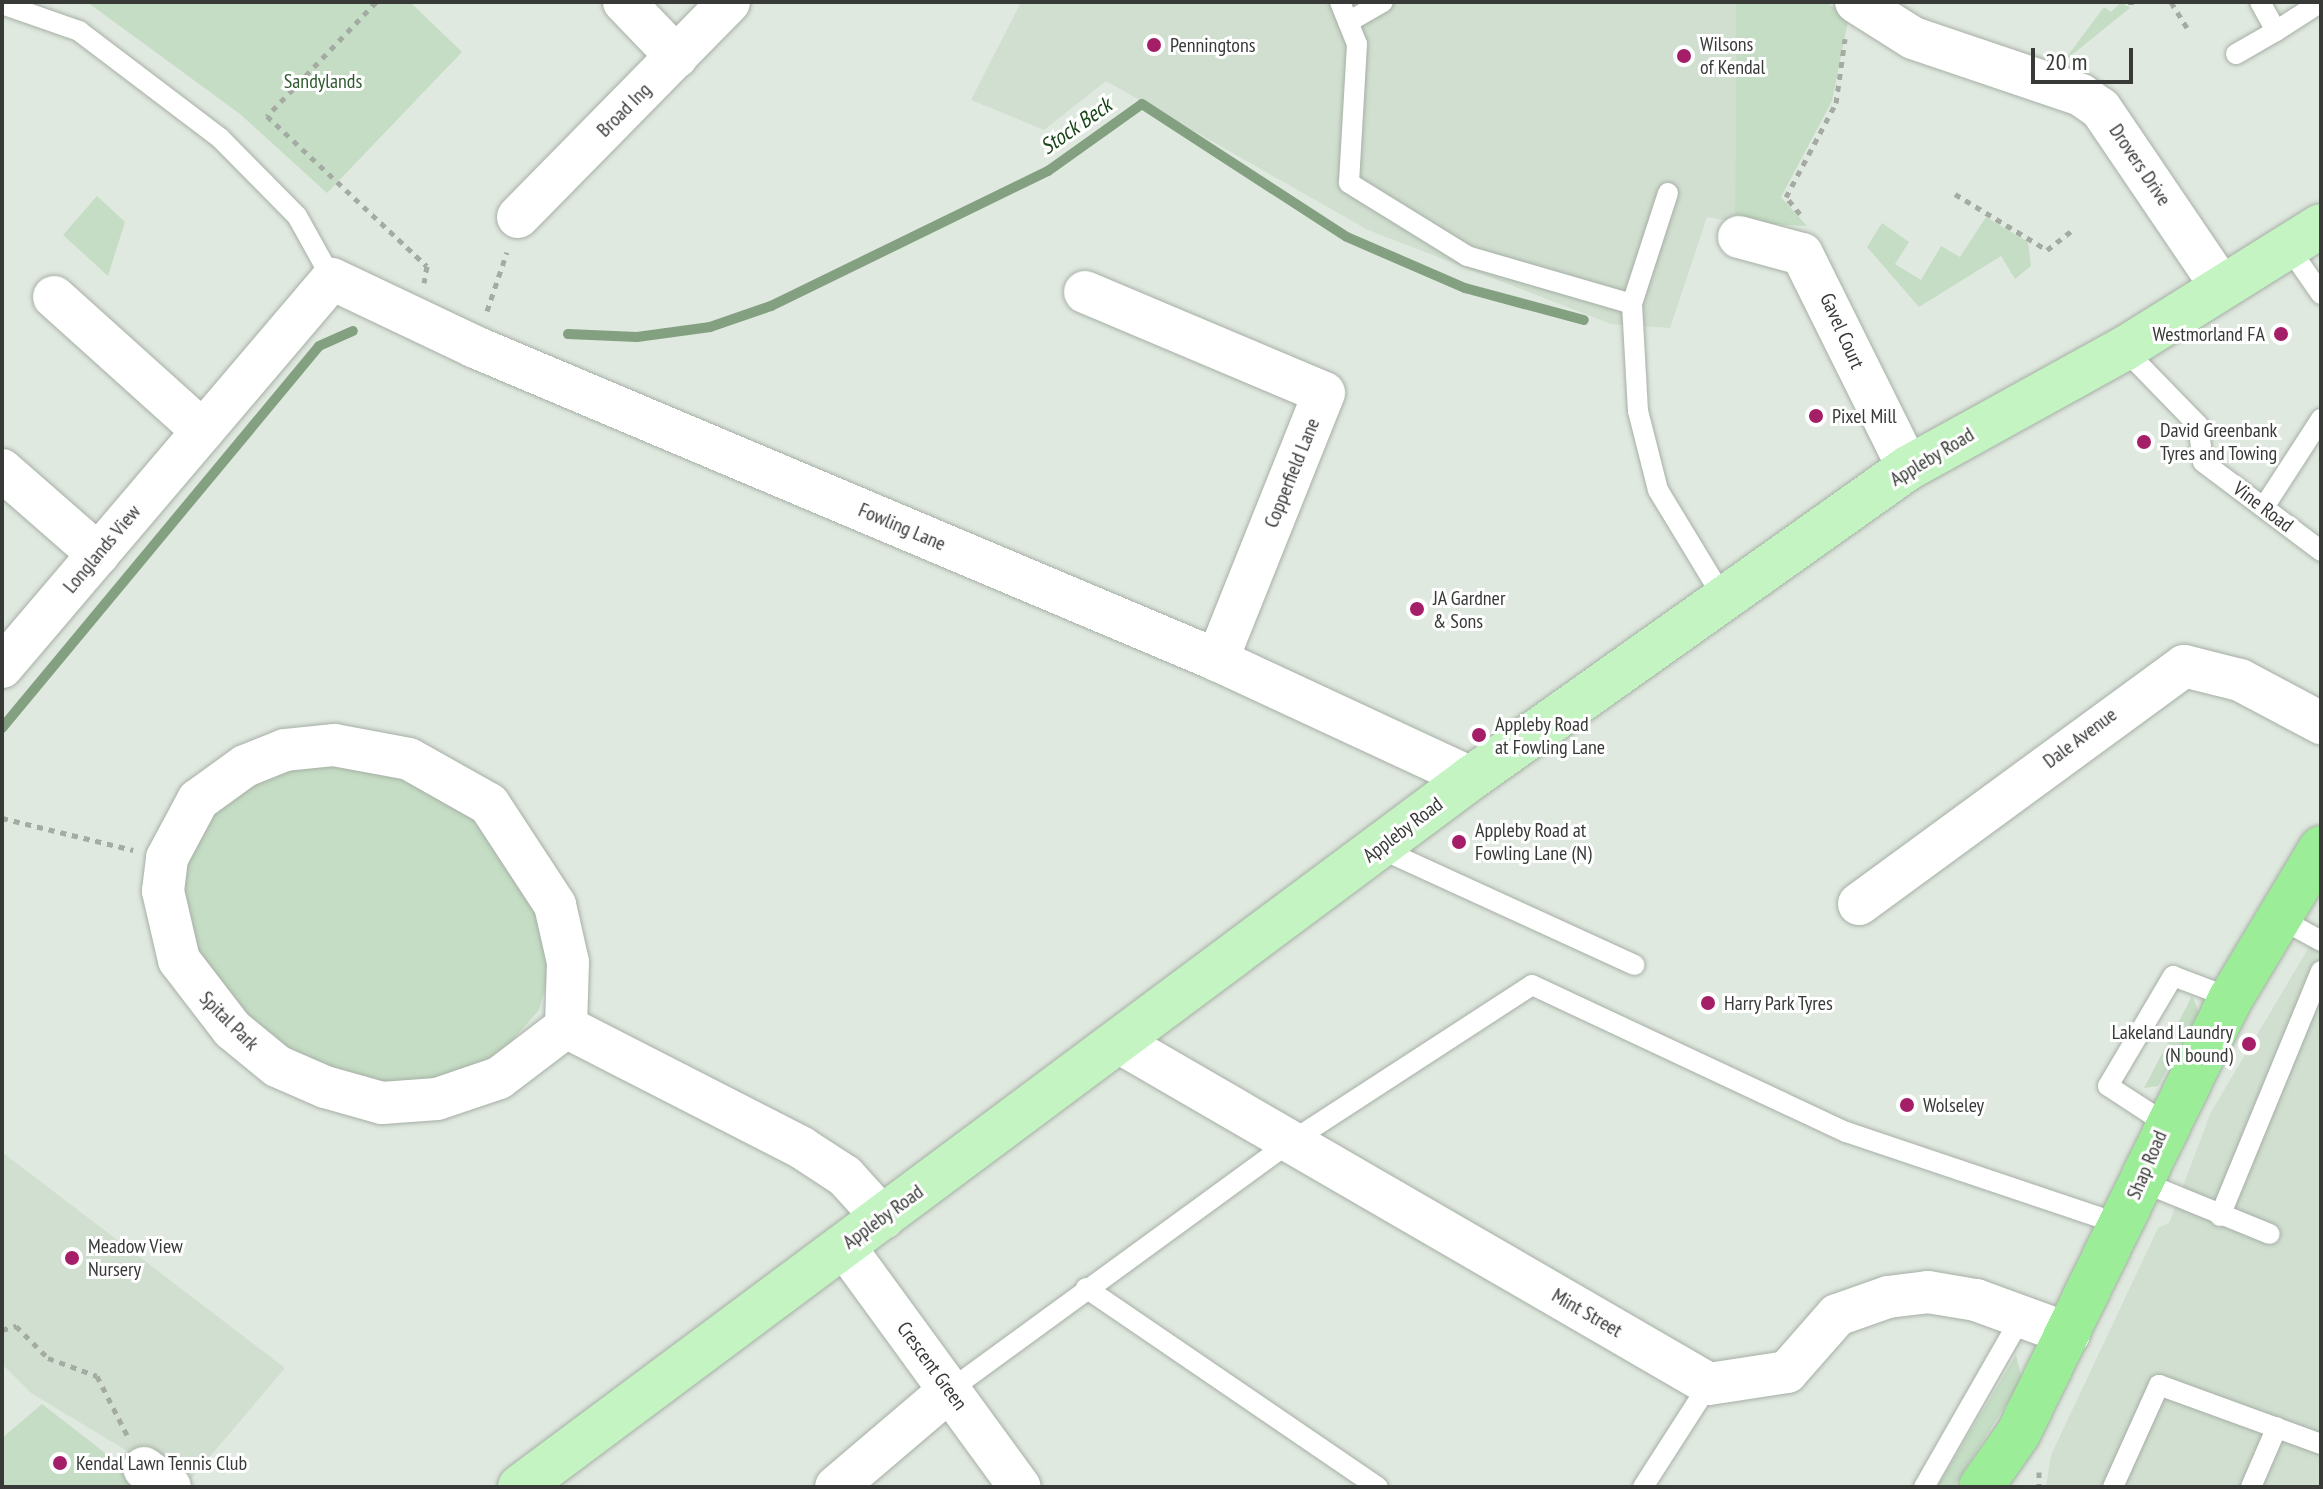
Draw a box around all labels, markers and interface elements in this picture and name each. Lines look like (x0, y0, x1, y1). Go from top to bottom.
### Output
place label: Wilsons of Kendal (1700, 32, 1765, 79)
scale bar (2035, 32, 2137, 82)
place label: Penningtons (1170, 33, 1256, 57)
marker: Penningtons (1145, 36, 1163, 54)
text: 20 m (2045, 46, 2087, 77)
marker: Wilsons of Kendal (1675, 47, 1693, 65)
park label: Sandylands (284, 69, 362, 93)
street label: Broad Ing (592, 78, 656, 142)
water label: Stock Beck (1035, 92, 1117, 160)
street label: Drovers Drive (2104, 120, 2176, 210)
street label: Gavel Court (1815, 290, 1869, 372)
place label: Westmorland FA (2153, 322, 2265, 346)
marker: Westmorland FA (2272, 325, 2290, 343)
place label: Pixel Mill (1832, 404, 1897, 428)
marker: Pixel Mill (1807, 407, 1825, 425)
street label: Copperfield Lane (1259, 415, 1325, 531)
place label: David Greenbank Tyres and Towing (2160, 418, 2278, 465)
street label: Appleby Road (1885, 422, 1979, 492)
marker: David Greenbank Tyres and Towing (2135, 433, 2153, 451)
street label: Vine Road (2228, 477, 2298, 537)
street label: Fowling Lane (855, 498, 949, 556)
street label: Longlands View (58, 500, 146, 598)
place label: JA Gardner & Sons (1433, 586, 1506, 633)
marker: JA Gardner & Sons (1408, 600, 1426, 618)
street label: Dale Avenue (2038, 702, 2122, 774)
place label: Appleby Road at Fowling Lane (1495, 712, 1605, 759)
marker: Appleby Road at Fowling Lane (1470, 726, 1488, 744)
street label: Appleby Road (1358, 792, 1448, 868)
place label: Appleby Road at Fowling Lane (N) (1475, 818, 1592, 865)
marker: Appleby Road at Fowling Lane (N) (1450, 833, 1468, 851)
street label: Spital Park (194, 986, 264, 1056)
place label: Harry Park Tyres (1724, 991, 1834, 1015)
marker: Harry Park Tyres (1699, 994, 1717, 1012)
place label: Lakeland Laundry (N bound) (2112, 1020, 2233, 1067)
marker: Lakeland Laundry (N bound) (2240, 1035, 2258, 1053)
place label: Wolseley (1923, 1093, 1984, 1117)
marker: Wolseley (1898, 1096, 1916, 1114)
street label: Shap Road (2122, 1127, 2172, 1203)
street label: Appleby Road (838, 1180, 928, 1254)
place label: Meadow View Nursery (88, 1234, 184, 1281)
marker: Meadow View Nursery (63, 1249, 81, 1267)
street label: Mint Street (1548, 1283, 1626, 1343)
street label: Crescent Green (892, 1317, 972, 1415)
place label: Kendal Lawn Tennis Club (76, 1451, 248, 1475)
marker: Kendal Lawn Tennis Club (51, 1454, 69, 1472)

